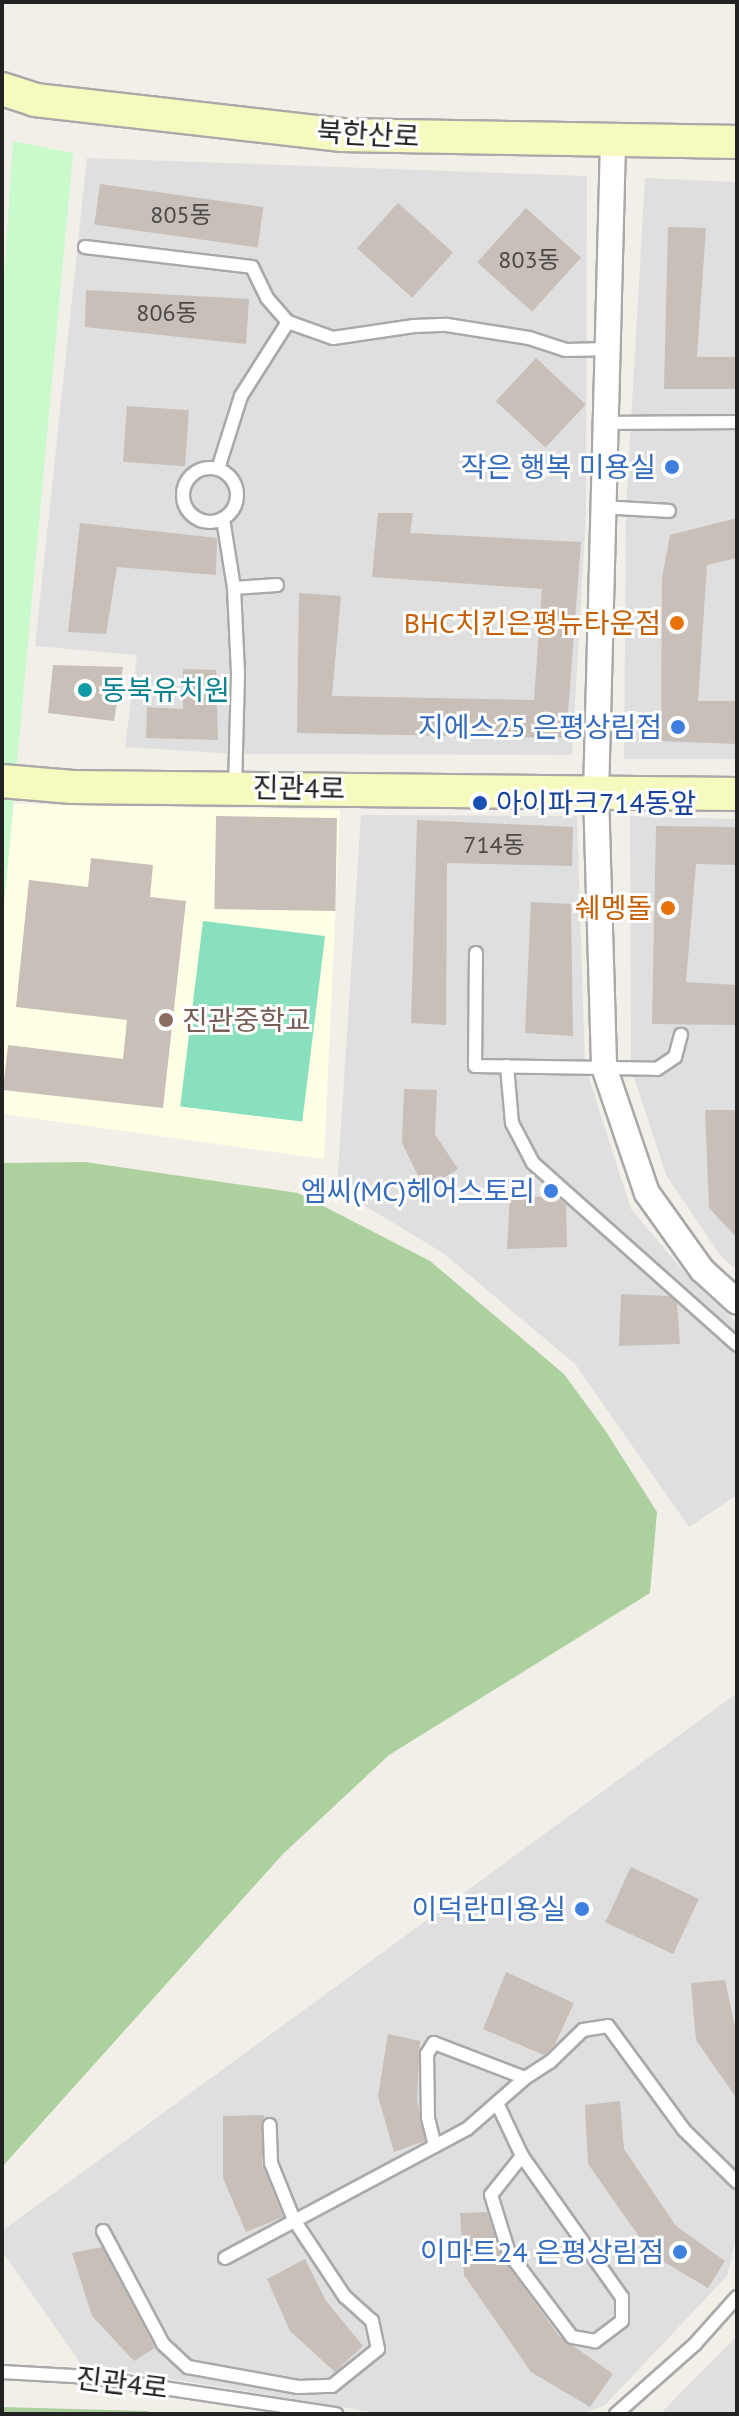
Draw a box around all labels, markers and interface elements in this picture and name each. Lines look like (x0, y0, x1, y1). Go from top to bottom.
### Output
street label: 북한산로 (316, 115, 420, 153)
house number: 805동 (150, 201, 212, 229)
house number: 803동 (498, 246, 560, 274)
house number: 806동 (136, 299, 198, 327)
place label: 작은 행복 미용실 (461, 450, 656, 484)
marker: 작은 행복 미용실 (663, 458, 681, 476)
place label: BHC치킨은평뉴타운점 (404, 606, 661, 640)
marker: BHC치킨은평뉴타운점 (668, 614, 686, 632)
place label: 동북유치원 (101, 673, 230, 707)
marker: 동북유치원 (76, 681, 94, 699)
place label: 지에스25 은평상림점 (418, 710, 662, 744)
marker: 지에스25 은평상림점 (669, 718, 687, 736)
street label: 진관4로 (252, 770, 346, 806)
place label: 아이파크714동앞 (496, 786, 696, 820)
marker: 아이파크714동앞 (471, 794, 489, 812)
house number: 714동 (463, 831, 525, 859)
place label: 쉐멩돌 (575, 891, 652, 925)
marker: 쉐멩돌 (659, 899, 677, 917)
place label: 진관중학교 (182, 1003, 311, 1037)
marker: 진관중학교 (157, 1011, 175, 1029)
place label: 엠씨(MC)헤어스토리 (301, 1174, 535, 1208)
marker: 엠씨(MC)헤어스토리 (542, 1182, 560, 1200)
place label: 이덕란미용실 (411, 1892, 566, 1926)
marker: 이덕란미용실 (573, 1900, 591, 1918)
place label: 이마트24 은평상림점 (420, 2235, 664, 2269)
marker: 이마트24 은평상림점 (671, 2243, 689, 2261)
street label: 진관4로 (74, 2361, 170, 2405)

